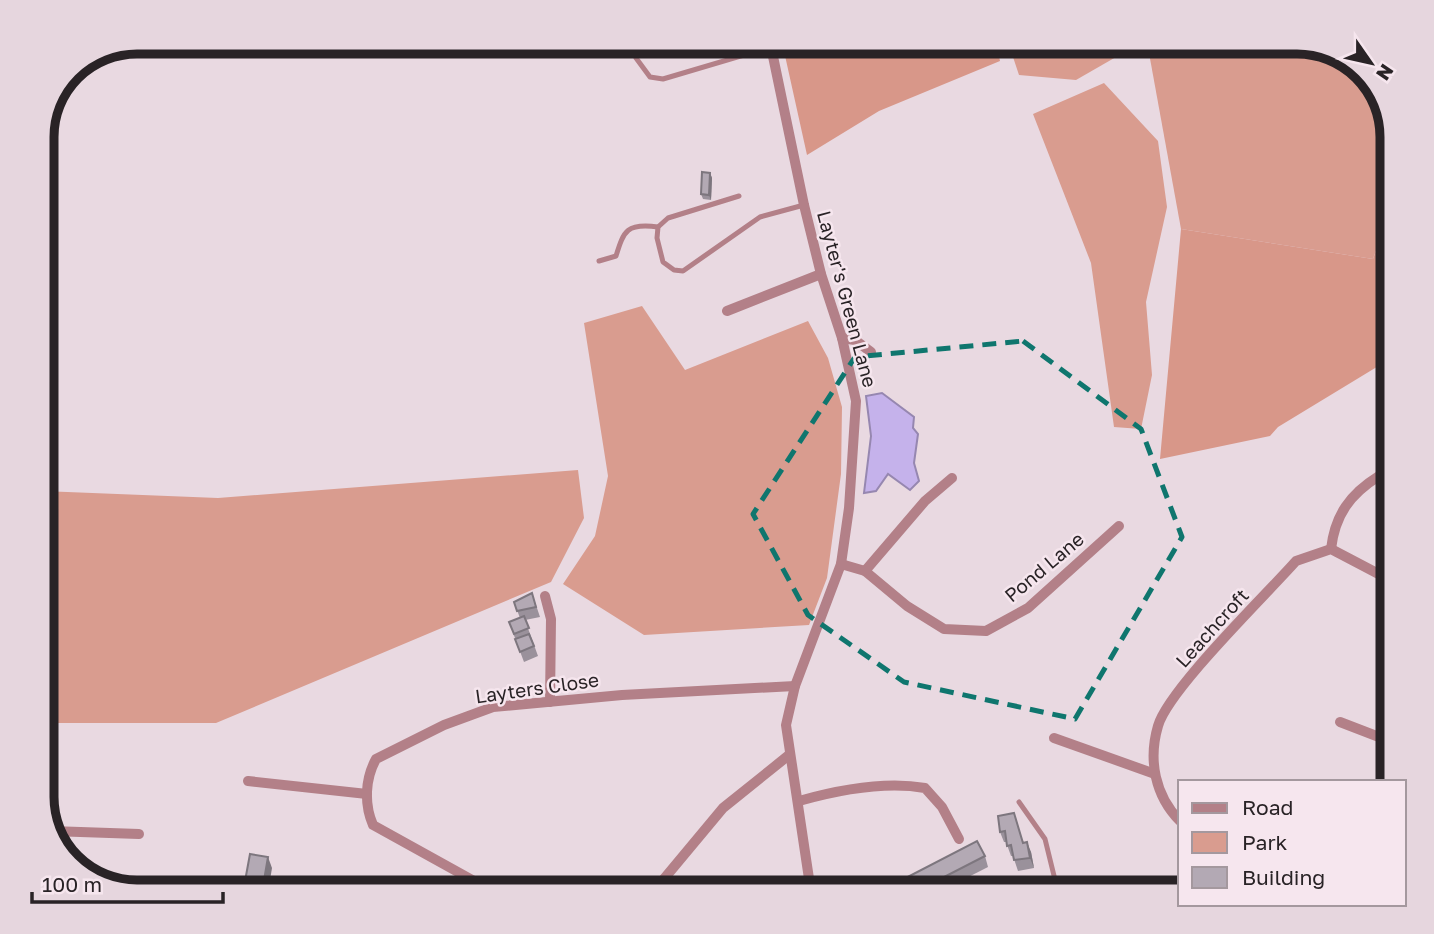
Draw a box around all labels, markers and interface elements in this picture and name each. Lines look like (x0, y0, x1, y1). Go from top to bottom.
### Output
north arrow (1336, 28, 1406, 98)
text: N (1372, 60, 1399, 85)
street label: Layter's Green Lane (813, 208, 882, 390)
street label: Pond Lane (999, 527, 1088, 606)
street label: Leachcroft (1170, 584, 1253, 672)
street label: Layters Close (474, 667, 600, 708)
legend (1178, 780, 1406, 906)
text: Road (1242, 794, 1293, 820)
text: Park (1242, 829, 1288, 855)
scale bar (32, 860, 222, 904)
text: Building (1242, 864, 1325, 890)
text: 100 m (42, 871, 102, 897)

